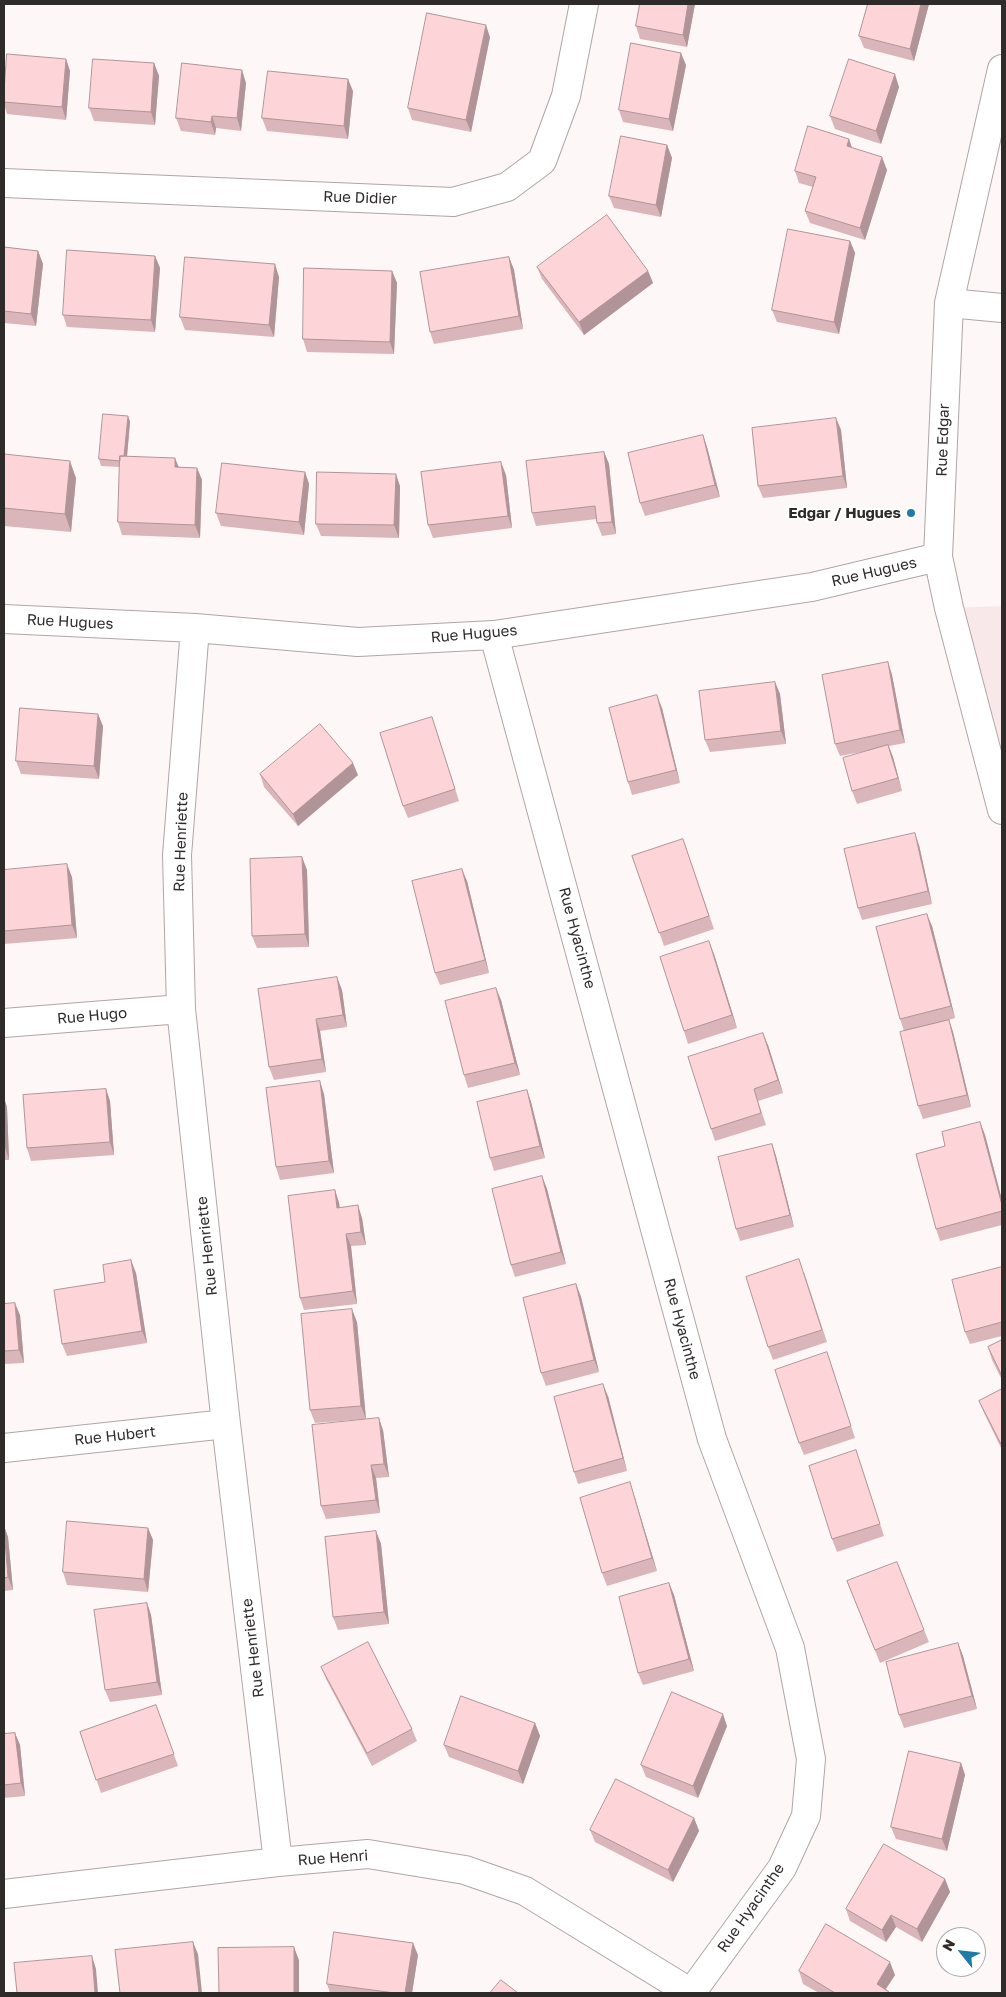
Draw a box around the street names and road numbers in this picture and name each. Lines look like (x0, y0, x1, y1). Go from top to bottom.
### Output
street label: Rue Didier (323, 188, 397, 208)
street label: Rue Edgar (933, 403, 953, 477)
street label: Rue Hugues (830, 553, 918, 591)
street label: Rue Hugues (26, 611, 114, 633)
street label: Rue Hugues (430, 621, 518, 647)
street label: Rue Henriette (170, 792, 192, 892)
street label: Rue Hyacinthe (555, 885, 599, 991)
street label: Rue Hugo (56, 1004, 128, 1028)
street label: Rue Henriette (193, 1195, 221, 1297)
street label: Rue Hyacinthe (660, 1276, 704, 1382)
street label: Rue Hubert (73, 1423, 157, 1449)
street label: Rue Henriette (238, 1597, 268, 1699)
street label: Rue Henri (297, 1847, 369, 1869)
street label: Rue Hyacinthe (714, 1860, 788, 1956)

